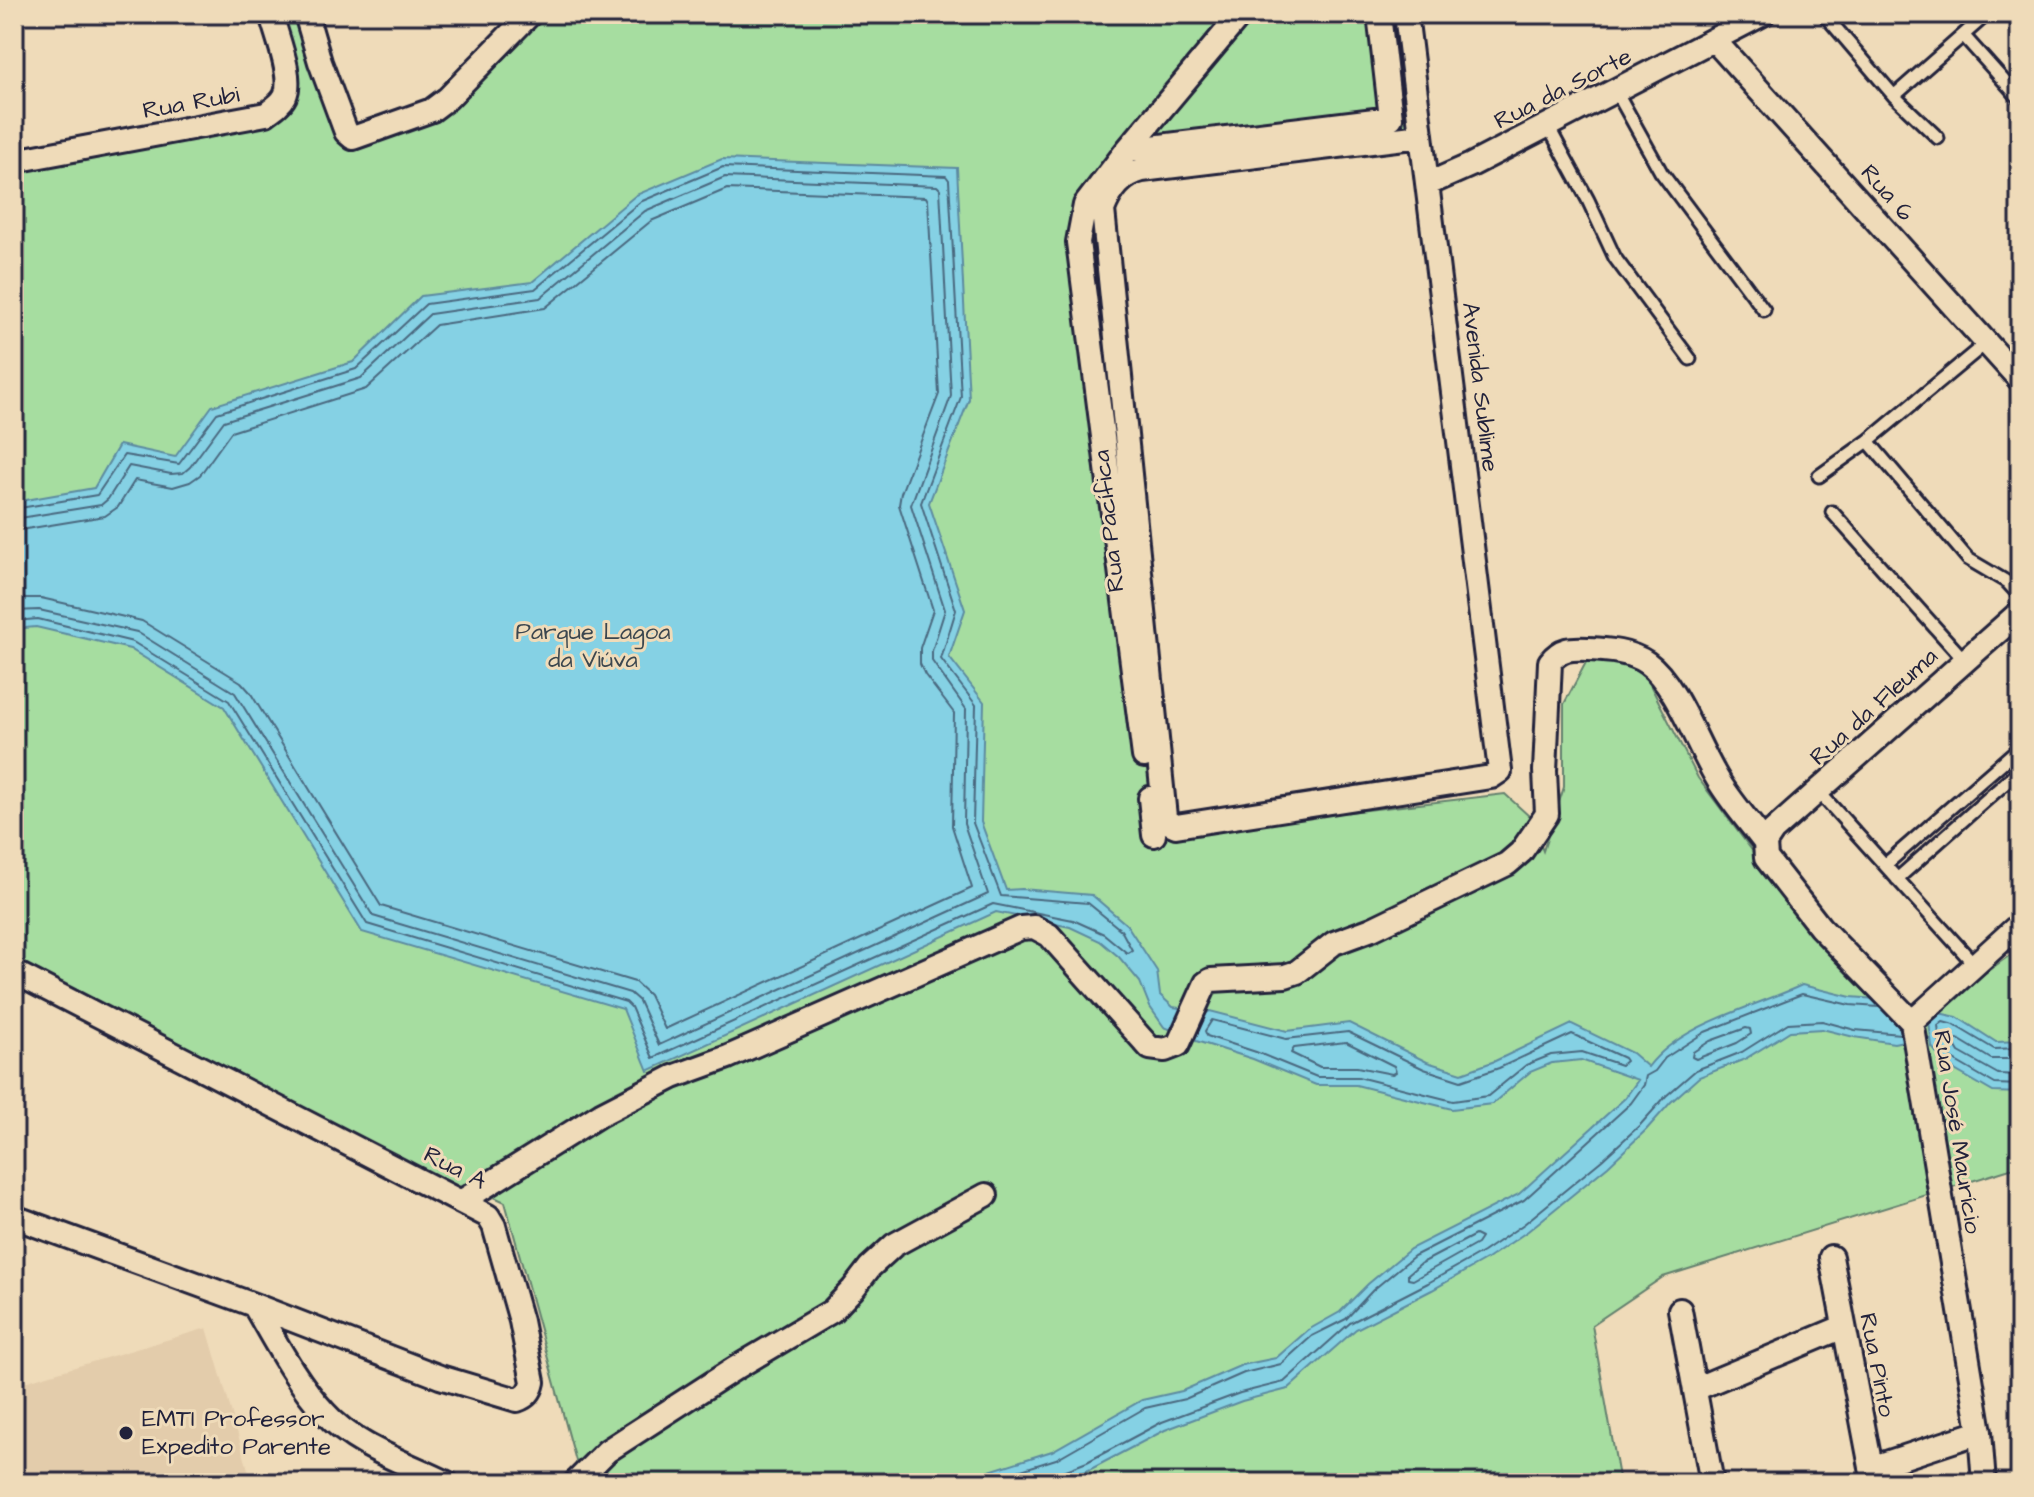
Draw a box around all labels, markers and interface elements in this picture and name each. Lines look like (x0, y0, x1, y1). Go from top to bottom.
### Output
street label: Rua da Sorte (1488, 40, 1638, 138)
street label: Rua Rubi (140, 78, 242, 128)
street label: Rua 6 (1852, 157, 1922, 229)
street label: Avenida Sublime (1453, 300, 1507, 474)
street label: Rua Pacífica (1085, 448, 1133, 594)
park label: Parque Lagoa da Viúva (516, 615, 670, 677)
street label: Rua da Fleuma (1803, 640, 1945, 774)
street label: Rua José Maurício (1924, 1028, 1990, 1237)
street label: Rua A (418, 1138, 492, 1198)
street label: Rua Pinto (1850, 1310, 1904, 1420)
place label: EMTI Professor Expedito Parente (142, 1402, 331, 1464)
marker: EMTI Professor Expedito Parente (117, 1424, 135, 1442)

